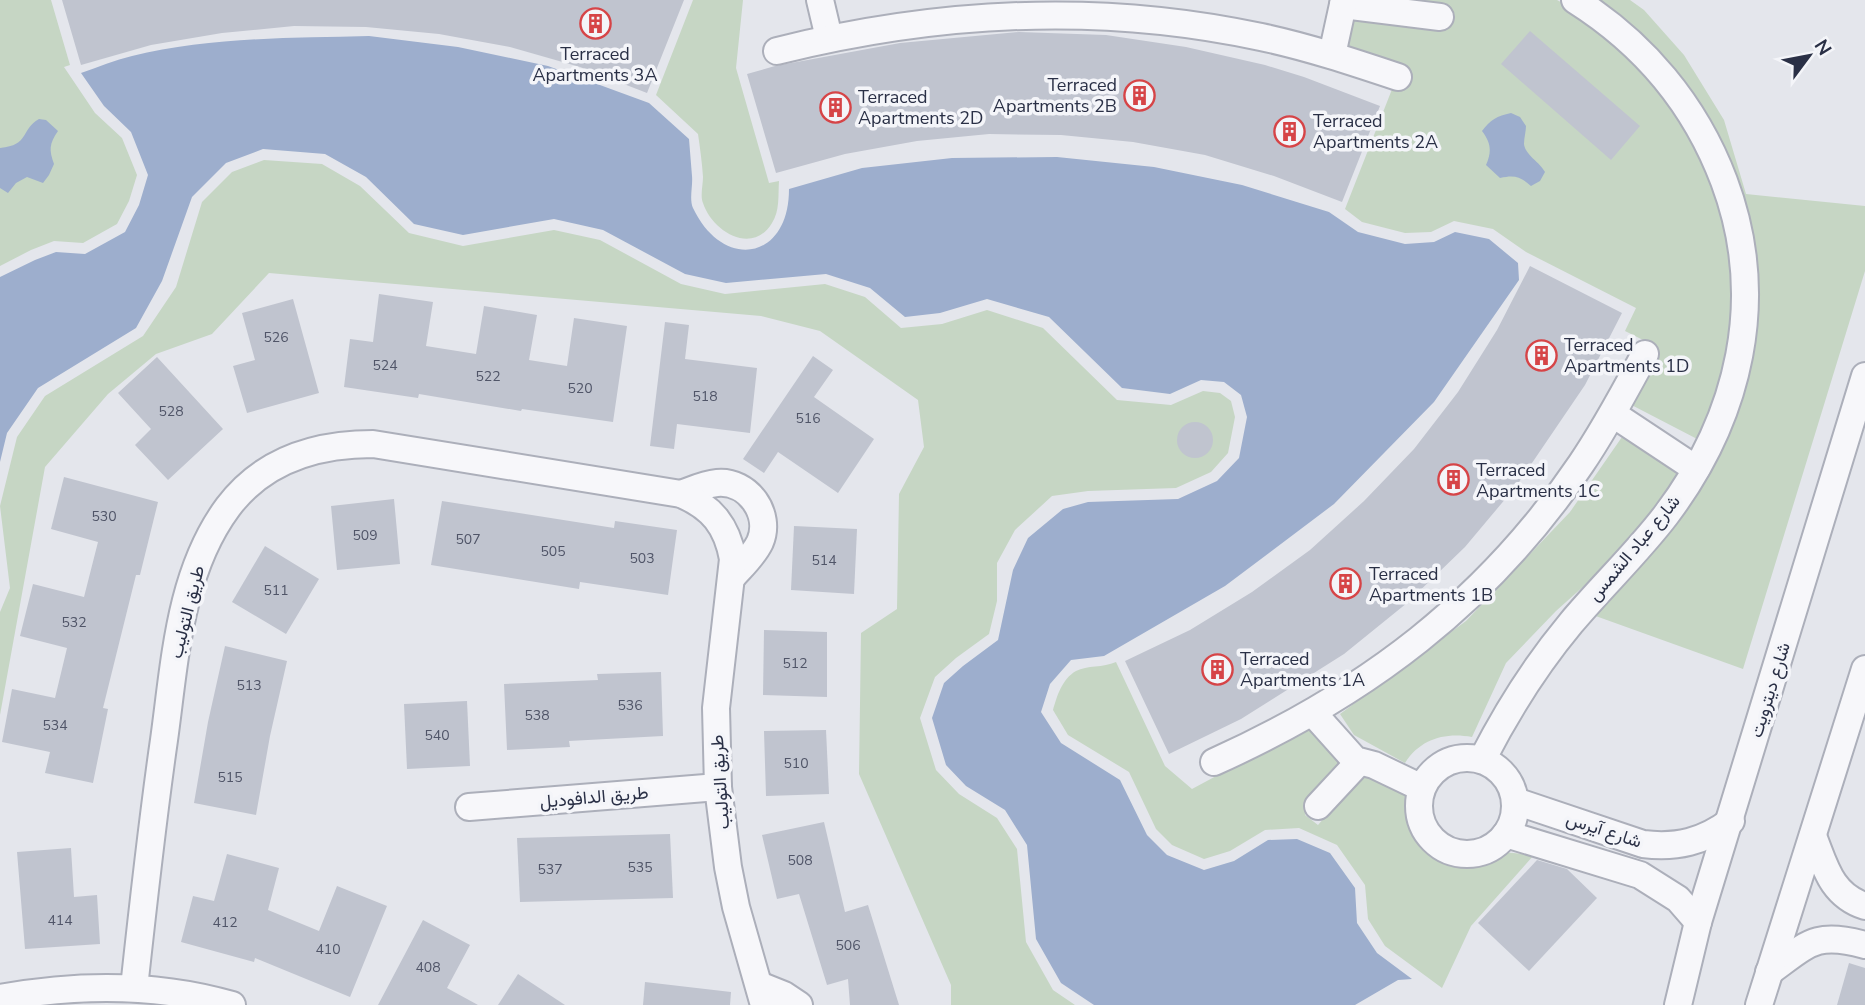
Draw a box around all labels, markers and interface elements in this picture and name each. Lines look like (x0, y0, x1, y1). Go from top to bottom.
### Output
building icon: Terraced Apartments 3A (578, 7, 612, 41)
north arrow (1774, 21, 1844, 91)
text: N (1808, 35, 1837, 60)
place label: Terraced Apartments 3A (532, 42, 658, 87)
place label: Terraced Apartments 2B (993, 73, 1117, 118)
building icon: Terraced Apartments 2B (1123, 78, 1157, 112)
place label: Terraced Apartments 2D (858, 85, 983, 130)
building icon: Terraced Apartments 2D (818, 90, 852, 124)
place label: Terraced Apartments 2A (1313, 109, 1438, 154)
building icon: Terraced Apartments 2A (1273, 114, 1307, 148)
house number: 526 (263, 328, 289, 347)
place label: Terraced Apartments 1D (1564, 333, 1689, 378)
building icon: Terraced Apartments 1D (1524, 338, 1558, 372)
house number: 524 (372, 356, 398, 375)
house number: 522 (475, 367, 501, 386)
house number: 520 (567, 379, 593, 398)
house number: 518 (692, 387, 718, 406)
house number: 528 (158, 402, 184, 421)
house number: 516 (795, 409, 821, 428)
place label: Terraced Apartments 1C (1476, 458, 1600, 503)
building icon: Terraced Apartments 1C (1436, 463, 1470, 497)
street label: شارع عباد الشمس (1583, 490, 1685, 606)
house number: 530 (91, 507, 117, 526)
house number: 509 (352, 526, 378, 545)
house number: 507 (455, 530, 481, 549)
house number: 505 (540, 542, 566, 561)
house number: 503 (629, 549, 655, 568)
house number: 514 (811, 551, 837, 570)
place label: Terraced Apartments 1B (1369, 562, 1493, 607)
street label: طريق التوليب (164, 563, 210, 661)
building icon: Terraced Apartments 1B (1329, 567, 1363, 601)
house number: 511 (263, 581, 289, 600)
house number: 532 (61, 613, 87, 632)
street label: شارع ديترويت (1744, 639, 1796, 741)
place label: Terraced Apartments 1A (1240, 647, 1365, 692)
building icon: Terraced Apartments 1A (1200, 652, 1234, 686)
house number: 512 (782, 654, 808, 673)
house number: 513 (236, 676, 262, 695)
house number: 536 (617, 696, 643, 715)
house number: 538 (524, 706, 550, 725)
house number: 534 (42, 716, 68, 735)
house number: 540 (424, 726, 450, 745)
street label: طريق التوليب (705, 734, 735, 830)
house number: 510 (783, 754, 809, 773)
house number: 515 (217, 768, 243, 787)
street label: طريق الدافوديل (539, 780, 649, 814)
street label: شارع آيرس (1563, 807, 1645, 853)
house number: 508 (787, 851, 813, 870)
house number: 535 (627, 858, 653, 877)
house number: 537 (537, 860, 563, 879)
house number: 414 (47, 911, 73, 930)
house number: 412 (212, 913, 238, 932)
house number: 506 (835, 936, 861, 955)
house number: 410 (315, 940, 341, 959)
house number: 408 (415, 958, 441, 977)

